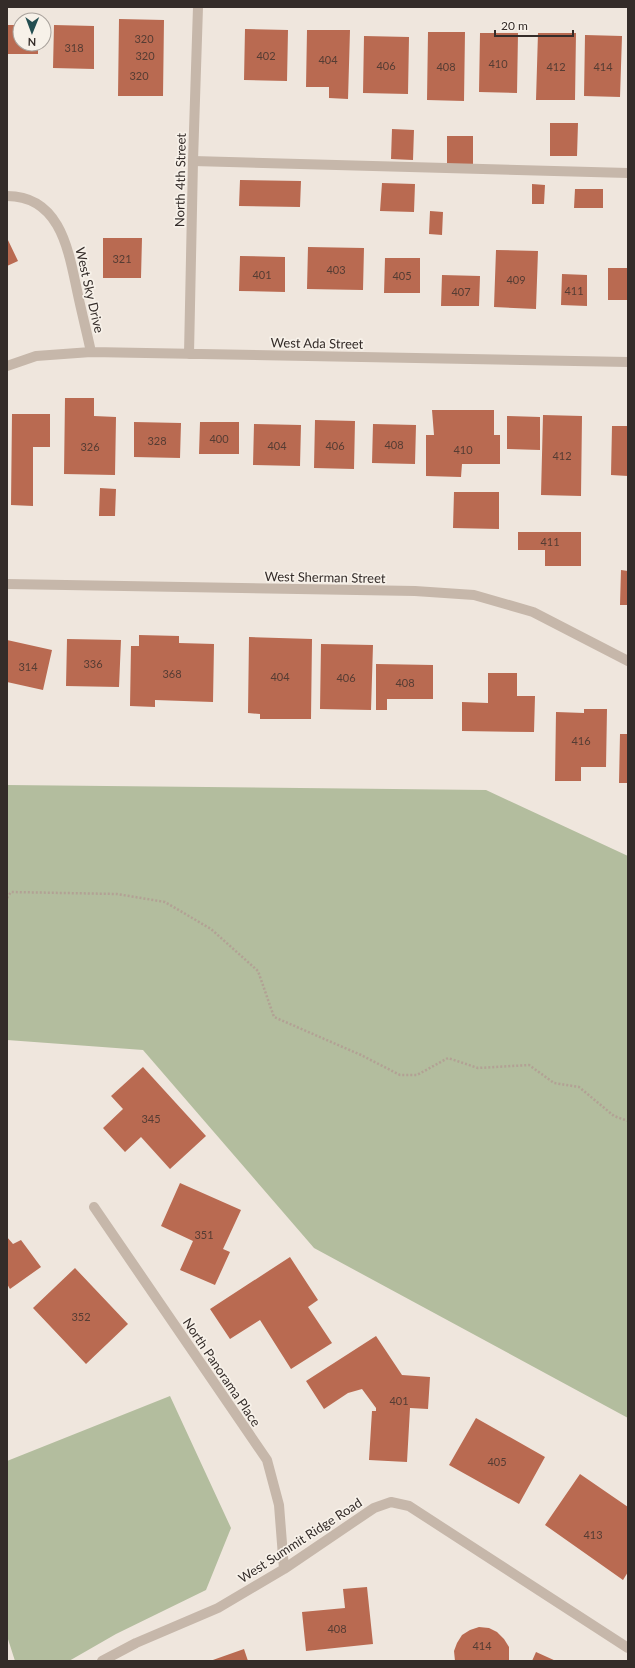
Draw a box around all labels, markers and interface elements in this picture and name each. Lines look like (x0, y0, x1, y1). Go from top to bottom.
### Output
north arrow (12, 12, 52, 52)
scale bar (495, 12, 573, 38)
text: 20 m (501, 18, 528, 33)
house number: 320 (134, 32, 154, 45)
text: N (27, 36, 36, 49)
house number: 318 (64, 41, 84, 54)
house number: 320 (135, 49, 155, 62)
house number: 402 (256, 49, 276, 62)
house number: 404 (318, 53, 338, 66)
house number: 410 (488, 57, 508, 70)
house number: 406 (376, 59, 396, 72)
house number: 408 (436, 60, 456, 73)
house number: 412 (546, 60, 566, 73)
house number: 414 (593, 60, 613, 73)
house number: 320 (129, 69, 149, 82)
street label: North 4th Street (171, 132, 189, 227)
street label: West Sky Drive (72, 246, 108, 335)
house number: 321 (112, 252, 132, 265)
house number: 403 (326, 263, 346, 276)
house number: 401 (252, 268, 272, 281)
house number: 405 (392, 269, 412, 282)
house number: 409 (506, 273, 526, 286)
house number: 411 (564, 284, 584, 297)
house number: 407 (451, 285, 471, 298)
street label: West Ada Street (271, 334, 364, 352)
house number: 400 (209, 432, 229, 445)
house number: 328 (147, 434, 167, 447)
house number: 408 (384, 438, 404, 451)
house number: 404 (267, 439, 287, 452)
house number: 406 (325, 439, 345, 452)
house number: 326 (80, 440, 100, 453)
house number: 410 (453, 443, 473, 456)
house number: 412 (552, 449, 572, 462)
house number: 411 (540, 535, 560, 548)
street label: West Sherman Street (264, 568, 386, 586)
house number: 336 (83, 657, 103, 670)
house number: 314 (18, 660, 38, 673)
house number: 368 (162, 667, 182, 680)
house number: 404 (270, 670, 290, 683)
house number: 406 (336, 671, 356, 684)
house number: 408 (395, 676, 415, 689)
house number: 416 (571, 734, 591, 747)
house number: 345 (141, 1112, 161, 1125)
house number: 351 (194, 1228, 214, 1241)
house number: 352 (71, 1310, 91, 1323)
street label: North Panorama Place (180, 1315, 264, 1429)
house number: 401 (389, 1394, 409, 1407)
house number: 405 (487, 1455, 507, 1468)
street label: West Summit Ridge Road (235, 1494, 365, 1586)
house number: 413 (583, 1528, 603, 1541)
house number: 408 (327, 1622, 347, 1635)
house number: 414 (472, 1639, 492, 1652)

